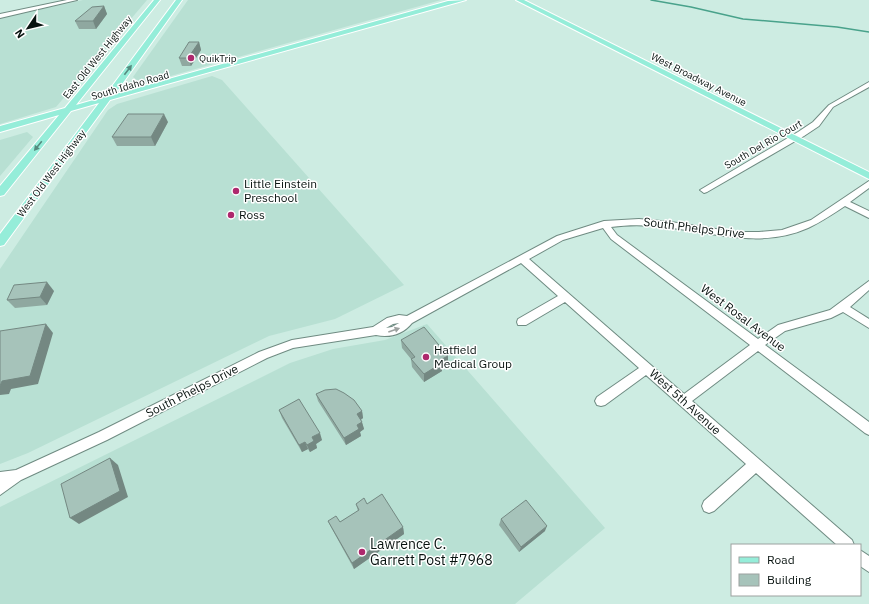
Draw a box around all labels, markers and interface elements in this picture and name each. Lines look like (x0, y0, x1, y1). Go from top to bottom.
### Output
north arrow (8, 8, 48, 48)
street label: East Old West Highway (60, 13, 135, 101)
text: N (12, 26, 28, 41)
street label: West Broadway Avenue (649, 50, 749, 109)
place label: QuikTrip (199, 52, 237, 65)
marker: QuikTrip (186, 53, 196, 63)
one-way arrow (123, 65, 131, 75)
street label: South Idaho Road (90, 68, 171, 103)
street label: South Del Rio Court (722, 117, 805, 172)
street label: West Old West Highway (14, 127, 89, 220)
one-way arrow (34, 141, 43, 152)
place label: Little Einstein Preschool (244, 176, 317, 205)
marker: Little Einstein Preschool (231, 186, 241, 196)
place label: Ross (239, 207, 265, 222)
marker: Ross (226, 210, 236, 220)
street label: South Phelps Drive (643, 214, 746, 241)
street label: West Rosal Avenue (698, 281, 789, 355)
one-way arrow (388, 327, 400, 333)
place label: Hatfield Medical Group (434, 342, 512, 371)
marker: Hatfield Medical Group (421, 352, 431, 362)
street label: South Phelps Drive (143, 361, 241, 420)
street label: West 5th Avenue (646, 366, 724, 438)
place label: Lawrence C. Garrett Post #7968 (370, 535, 493, 569)
legend (731, 544, 861, 596)
marker: Lawrence C. Garrett Post #7968 (357, 547, 367, 557)
text: Road (767, 552, 795, 567)
text: Building (767, 572, 812, 587)

